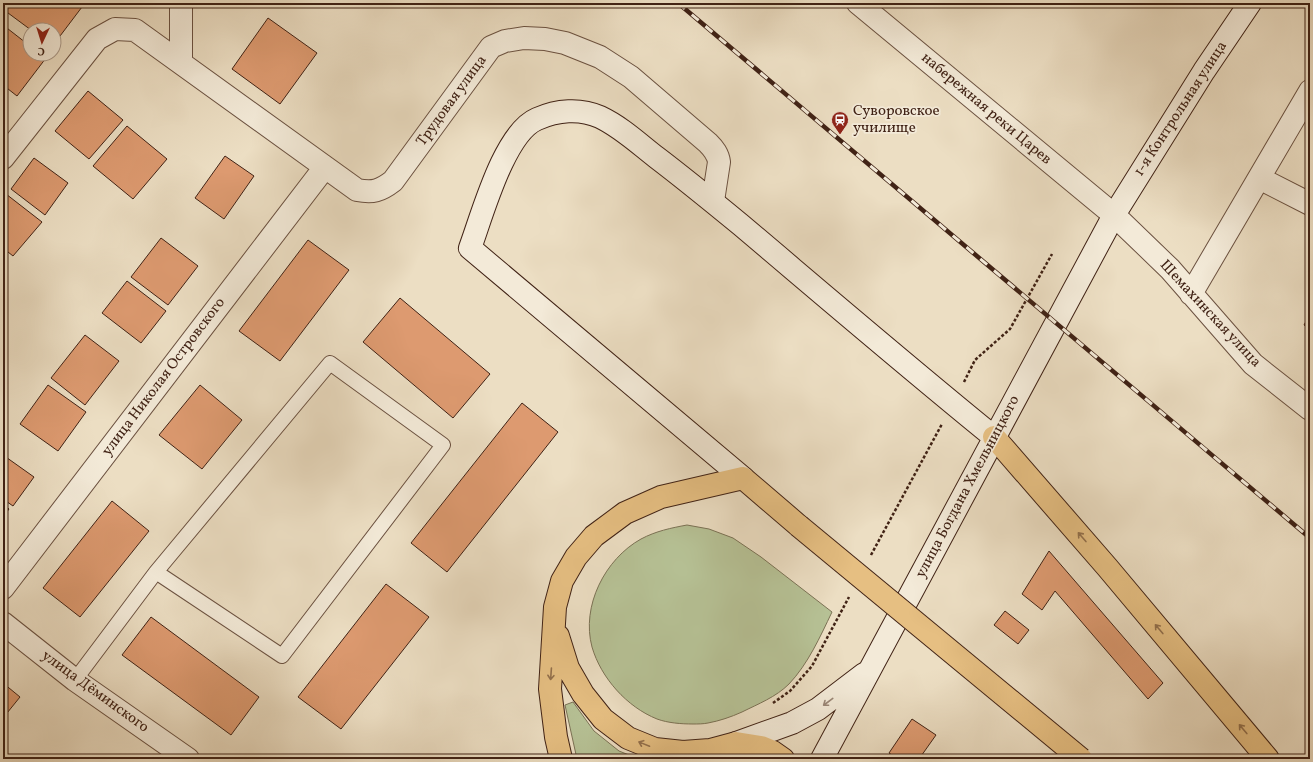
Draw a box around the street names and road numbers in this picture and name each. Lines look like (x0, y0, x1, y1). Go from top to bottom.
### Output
street label: 1-я Контрольная улица (1129, 37, 1233, 181)
street label: набережная реки Царев (916, 48, 1056, 170)
street label: Трудовая улица (412, 51, 492, 151)
street label: Шемахинская улица (1154, 256, 1266, 372)
street label: улица Николая Островского (97, 293, 231, 461)
street label: улица Богдана Хмельницкого (911, 392, 1025, 582)
street label: улица Дёминского (37, 646, 153, 738)

